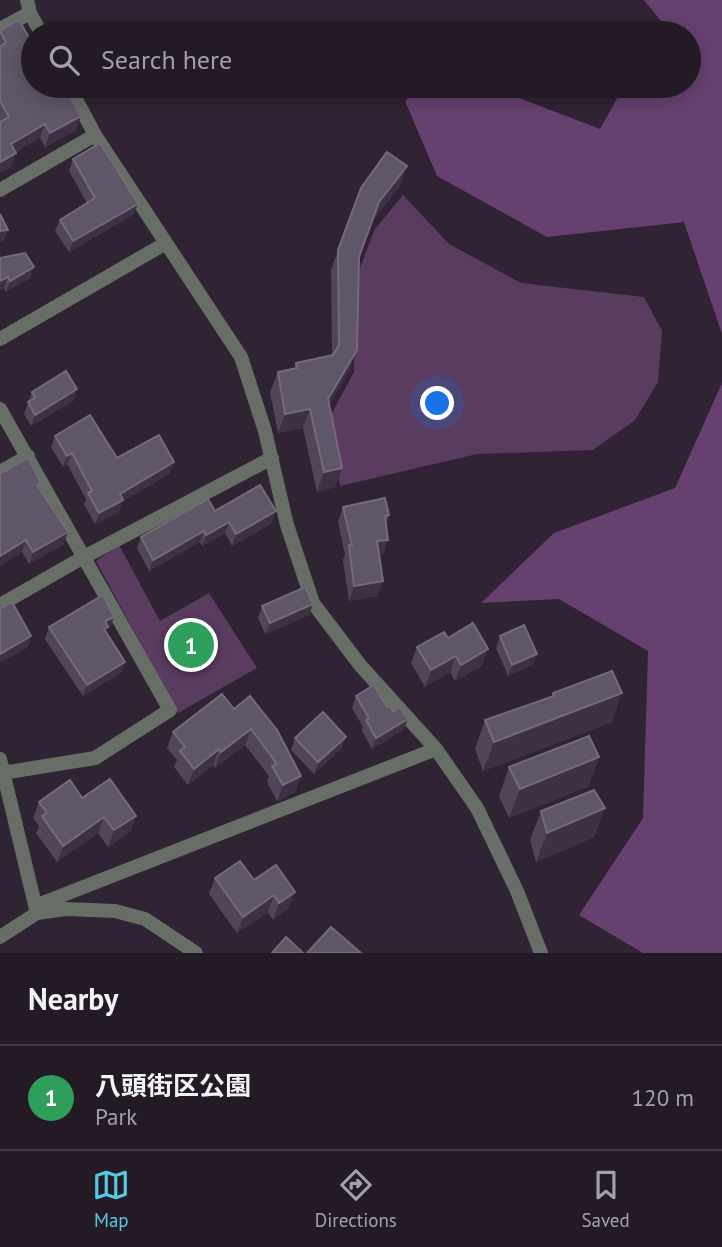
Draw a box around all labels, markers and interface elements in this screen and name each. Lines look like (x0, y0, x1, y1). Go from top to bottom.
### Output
search box (21, 21, 701, 98)
icon: search (45, 41, 83, 79)
text: Search here (101, 43, 232, 76)
your location (420, 386, 454, 420)
pin: 1 (168, 619, 214, 671)
text: Nearby (28, 979, 118, 1018)
text: 八頭街区公園 (95, 1069, 251, 1102)
text: 1 (44, 1083, 58, 1112)
text: 120 m (632, 1083, 694, 1112)
text: Park (95, 1102, 137, 1131)
tab: Map (92, 1166, 130, 1232)
tab: Directions (315, 1166, 397, 1232)
tab: Saved (581, 1166, 630, 1232)

